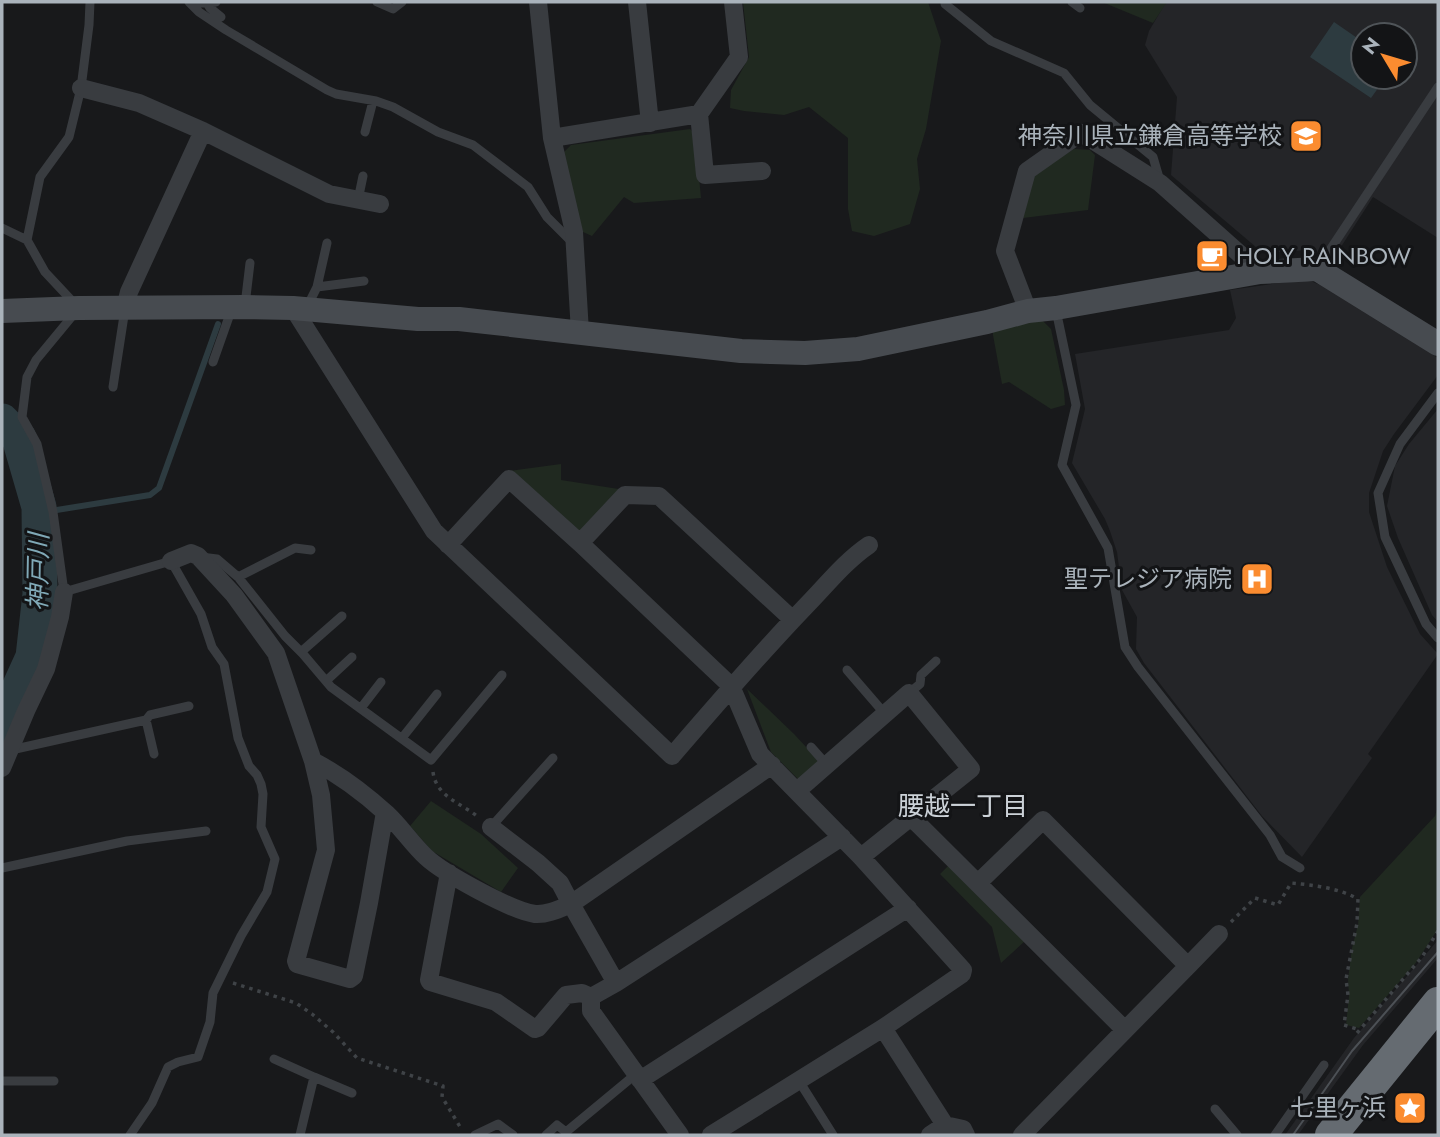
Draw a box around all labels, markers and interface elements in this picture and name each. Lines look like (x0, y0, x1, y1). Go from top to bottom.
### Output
north arrow (1349, 21, 1419, 91)
text: N (1356, 32, 1386, 60)
school or university icon: 神奈川県立鎌倉高等学校 (1287, 117, 1325, 155)
place label: 神奈川県立鎌倉高等学校 (1018, 118, 1282, 153)
cafe icon: HOLY RAINBOW (1193, 237, 1231, 275)
place label: HOLY RAINBOW (1236, 238, 1411, 273)
water label: 神戸川 (18, 530, 58, 611)
hospital icon: 聖テレジア病院 (1238, 560, 1276, 598)
place label: 聖テレジア病院 (1064, 561, 1232, 596)
district label: 腰越一丁目 (898, 787, 1028, 825)
place icon: 七里ヶ浜 (1391, 1089, 1429, 1127)
place label: 七里ヶ浜 (1290, 1090, 1386, 1125)

